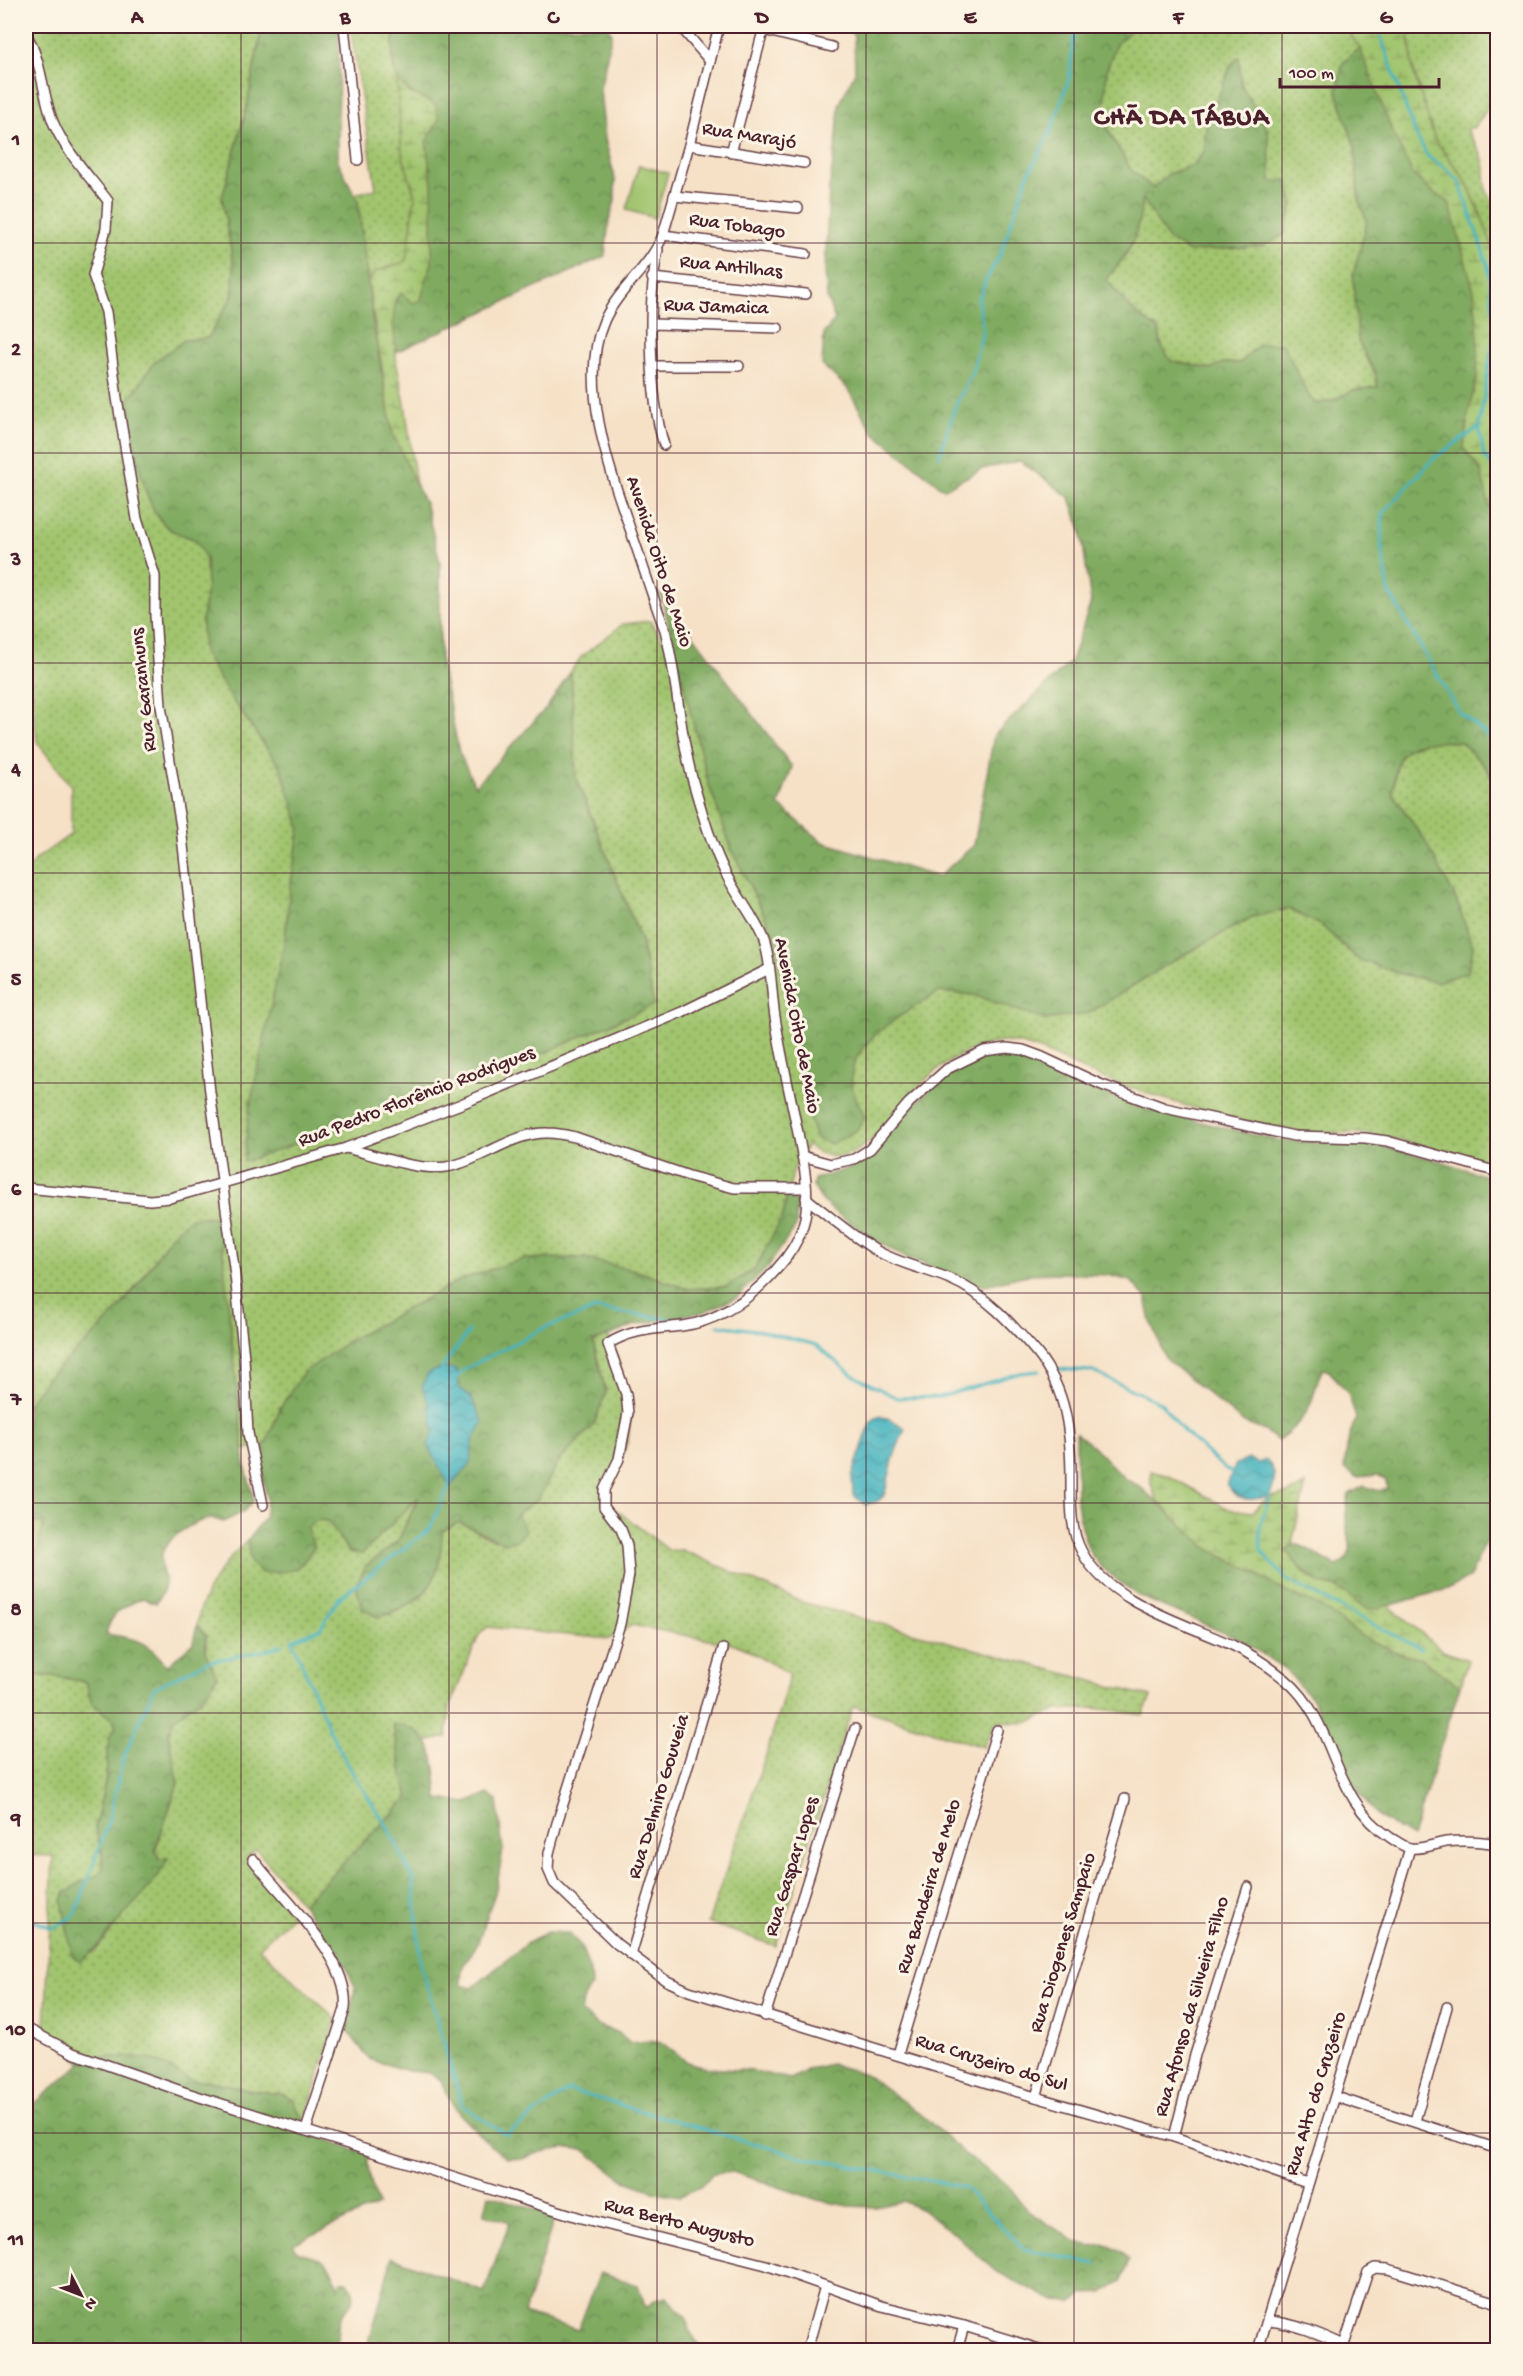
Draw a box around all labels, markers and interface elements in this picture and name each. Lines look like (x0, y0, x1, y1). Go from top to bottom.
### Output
text: A (130, 8, 145, 31)
text: B (339, 8, 351, 31)
text: C (547, 8, 561, 31)
text: D (753, 8, 769, 31)
text: E (964, 8, 978, 31)
text: F (1172, 8, 1185, 31)
text: G (1380, 8, 1394, 31)
scale bar (1280, 51, 1439, 89)
text: 100 m (1288, 64, 1334, 85)
district label: CHÃ DA TÁBUA (1094, 103, 1270, 135)
street label: Rua Marajó (700, 118, 798, 156)
text: 1 (11, 130, 20, 153)
street label: Rua Tobago (687, 209, 787, 245)
street label: Rua Antilhas (679, 251, 784, 285)
street label: Rua Jamaica (663, 295, 770, 321)
text: 2 (11, 340, 21, 363)
street label: Avenida Oito de Maio (619, 474, 697, 650)
text: 3 (10, 550, 21, 573)
street label: Rua Garanhuns (127, 626, 163, 753)
text: 4 (10, 760, 21, 783)
street label: Avenida Oito de Maio (768, 936, 824, 1116)
text: 5 (11, 970, 22, 993)
street label: Rua Pedro Florêncio Rodrigues (295, 1042, 539, 1154)
text: 6 (11, 1180, 22, 1203)
text: 7 (10, 1390, 23, 1413)
text: 8 (11, 1600, 22, 1623)
street label: Rua Delmiro Gouveia (624, 1711, 696, 1882)
street label: Rua Gaspar Lopes (761, 1794, 825, 1940)
street label: Rua Bandeira de Melo (892, 1797, 968, 1977)
text: 9 (10, 1810, 21, 1833)
street label: Rua Diogenes Sampaio (1026, 1850, 1102, 2036)
street label: Rua Afonso da Silveira Filho (1151, 1894, 1235, 2120)
street label: Rua Alto do Cruzeiro (1281, 2009, 1353, 2179)
text: 10 (5, 2020, 26, 2043)
street label: Rua Cruzeiro do Sul (912, 2030, 1070, 2098)
street label: Rua Berto Augusto (601, 2194, 757, 2254)
text: 11 (7, 2230, 24, 2253)
north arrow (51, 2265, 111, 2325)
text: N (79, 2292, 100, 2313)

